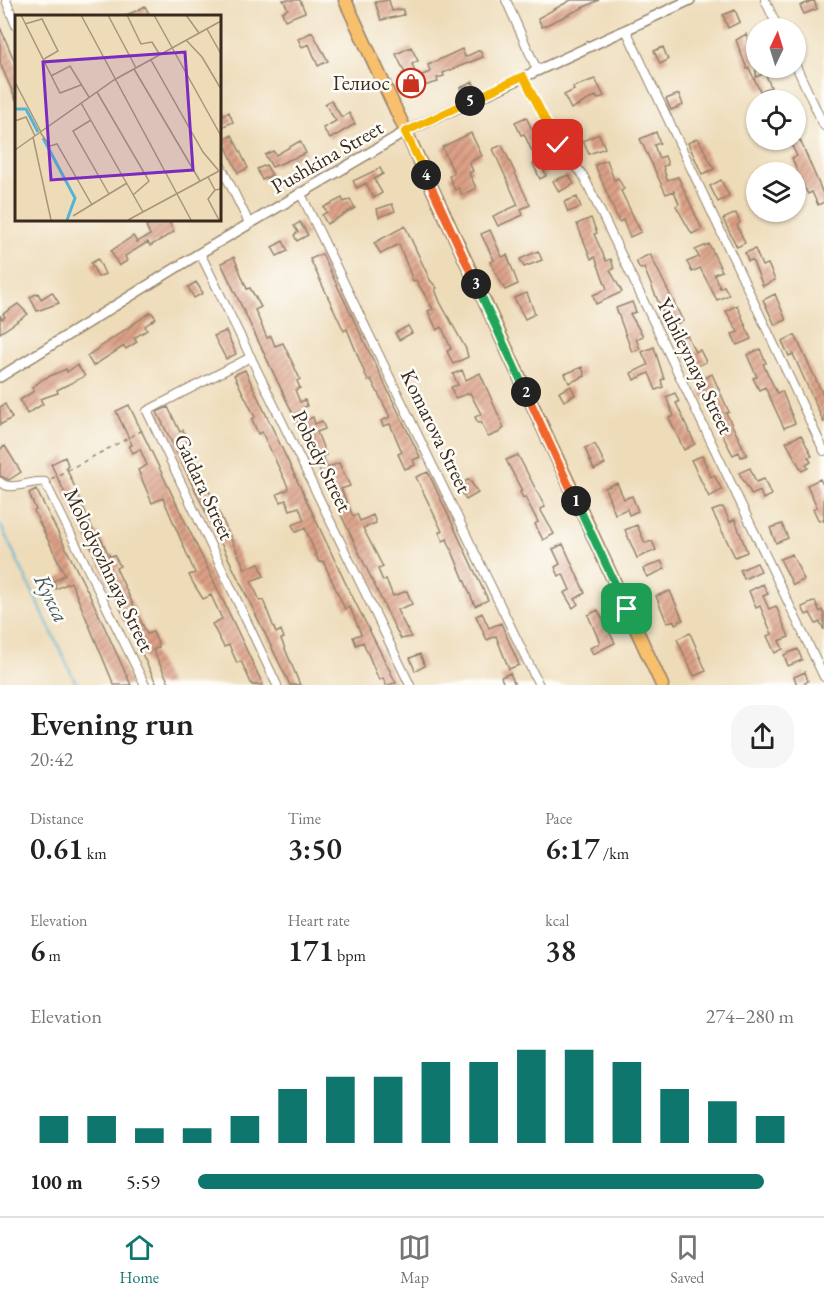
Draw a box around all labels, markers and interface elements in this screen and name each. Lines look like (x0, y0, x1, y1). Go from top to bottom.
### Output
inset map (15, 15, 220, 220)
north arrow (746, 18, 806, 78)
map controls (746, 18, 806, 222)
shop icon: Гелиос (395, 67, 427, 99)
place label: Гелиос (333, 69, 390, 96)
pin: 5 (455, 86, 485, 116)
text: 5 (466, 90, 474, 111)
button: locate (746, 90, 806, 150)
street label: Pushkina Street (266, 113, 388, 200)
pin (532, 119, 583, 170)
icon: check (541, 128, 574, 161)
pin: 4 (411, 160, 441, 190)
button: layers (746, 162, 806, 222)
text: 4 (422, 164, 430, 185)
pin: 3 (461, 269, 491, 299)
text: 3 (472, 273, 480, 294)
street label: Yubileynaya Street (651, 293, 740, 439)
street label: Komarova Street (395, 365, 478, 497)
pin: 2 (511, 377, 541, 407)
text: 2 (522, 381, 530, 402)
street label: Pobedy Street (286, 405, 359, 516)
street label: Gaidara Street (168, 430, 241, 544)
street label: Molodyozhnaya Street (58, 483, 161, 656)
pin: 1 (561, 486, 591, 516)
text: 1 (572, 490, 580, 511)
water label: Кукса (27, 568, 76, 627)
pin (601, 583, 652, 634)
icon: arrive (610, 592, 643, 625)
text: Evening run (30, 702, 194, 745)
button: share (731, 705, 794, 768)
text: 20:42 (30, 746, 73, 772)
text: Distance (30, 808, 83, 829)
text: Time (288, 808, 321, 829)
text: Pace (545, 808, 572, 829)
text: 0.61 (30, 829, 83, 868)
text: 3:50 (288, 829, 342, 868)
text: 6:17 (545, 829, 600, 868)
text: km (83, 843, 107, 864)
text: /km (600, 843, 629, 864)
text: Elevation (30, 910, 88, 931)
text: Heart rate (288, 910, 350, 931)
text: kcal (545, 910, 569, 931)
text: 6 (30, 931, 45, 970)
text: 171 (288, 931, 334, 970)
text: 38 (545, 931, 576, 970)
text: m (45, 945, 61, 966)
text: bpm (334, 945, 366, 966)
text: Elevation (30, 1003, 102, 1029)
text: 274–280 m (706, 1003, 794, 1029)
text: 100 m (30, 1169, 83, 1195)
text: 5:59 (126, 1169, 160, 1195)
tab: Home (120, 1231, 159, 1288)
tab: Map (398, 1231, 431, 1288)
tab: Saved (670, 1231, 704, 1288)

